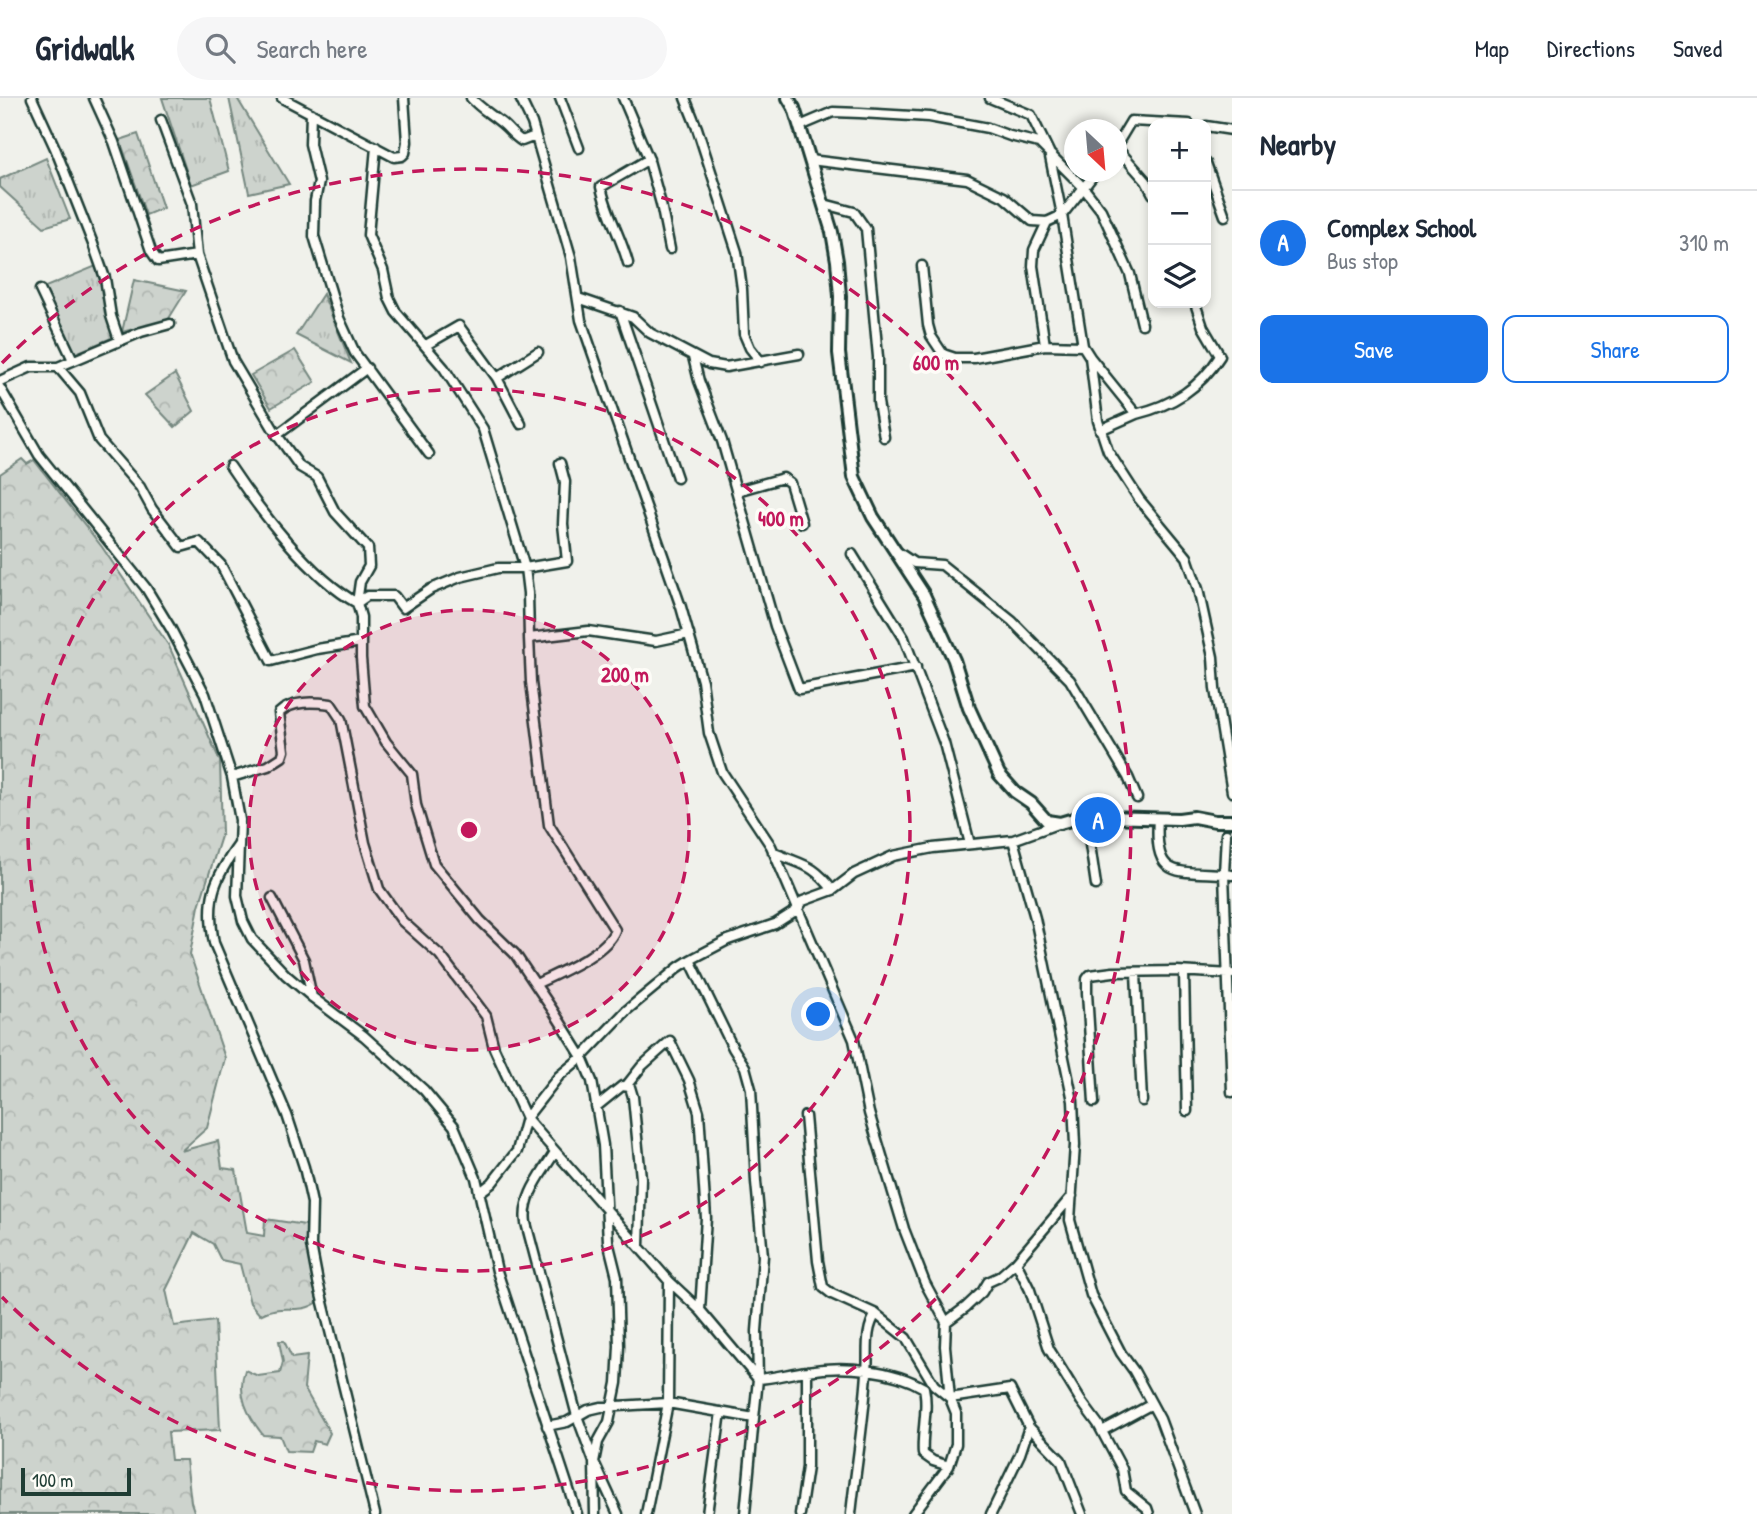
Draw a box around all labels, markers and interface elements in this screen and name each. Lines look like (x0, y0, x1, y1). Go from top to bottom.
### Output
search box (177, 17, 667, 80)
text: Gridwalk (35, 26, 135, 70)
icon: search (201, 29, 239, 67)
text: Search here (257, 31, 368, 66)
text: Map (1475, 32, 1509, 64)
text: Directions (1547, 32, 1635, 64)
text: Saved (1673, 32, 1722, 64)
north arrow (1064, 119, 1127, 182)
map controls (1148, 119, 1211, 308)
button: + (1148, 119, 1211, 182)
text: Nearby (1260, 124, 1336, 164)
button: − (1148, 182, 1211, 245)
text: Complex School (1327, 210, 1476, 245)
text: A (1277, 227, 1289, 258)
text: 310 m (1679, 227, 1729, 258)
button: layers (1148, 245, 1211, 308)
text: Bus stop (1327, 245, 1398, 276)
button: Save (1260, 315, 1488, 383)
button: Share (1502, 315, 1729, 383)
text: 600 m (913, 348, 959, 377)
text: 400 m (758, 504, 804, 533)
text: 200 m (601, 660, 649, 689)
pin: A (1075, 794, 1121, 846)
centre of rings (457, 818, 481, 842)
your location (801, 997, 835, 1031)
scale bar (21, 1465, 131, 1497)
text: 100 m (32, 1467, 73, 1493)

